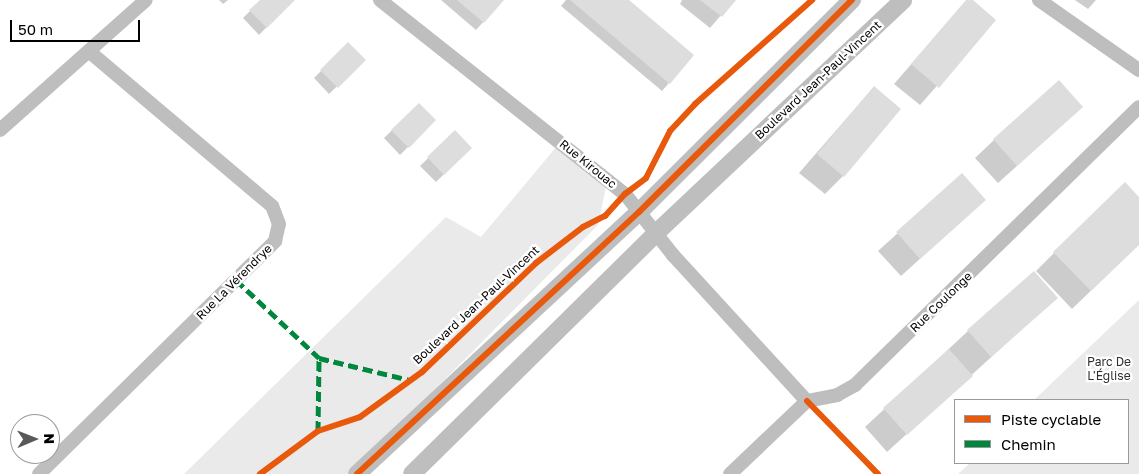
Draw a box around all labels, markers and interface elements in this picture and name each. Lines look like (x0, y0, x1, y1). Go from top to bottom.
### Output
scale bar (12, 10, 142, 42)
street label: Boulevard Jean-Paul-Vincent (752, 18, 884, 142)
text: 50 m (18, 20, 53, 38)
street label: Rue Kirouac (557, 137, 619, 191)
street label: Rue La Vérendrye (193, 241, 275, 323)
street label: Boulevard Jean-Paul-Vincent (410, 243, 542, 367)
street label: Rue Coulonge (907, 269, 975, 335)
park label: Parc De L'Église (1087, 355, 1131, 383)
legend (954, 399, 1129, 464)
text: Piste cyclable (1001, 410, 1101, 428)
north arrow (10, 414, 60, 464)
text: N (41, 433, 58, 444)
text: Chemin (1001, 435, 1056, 453)

